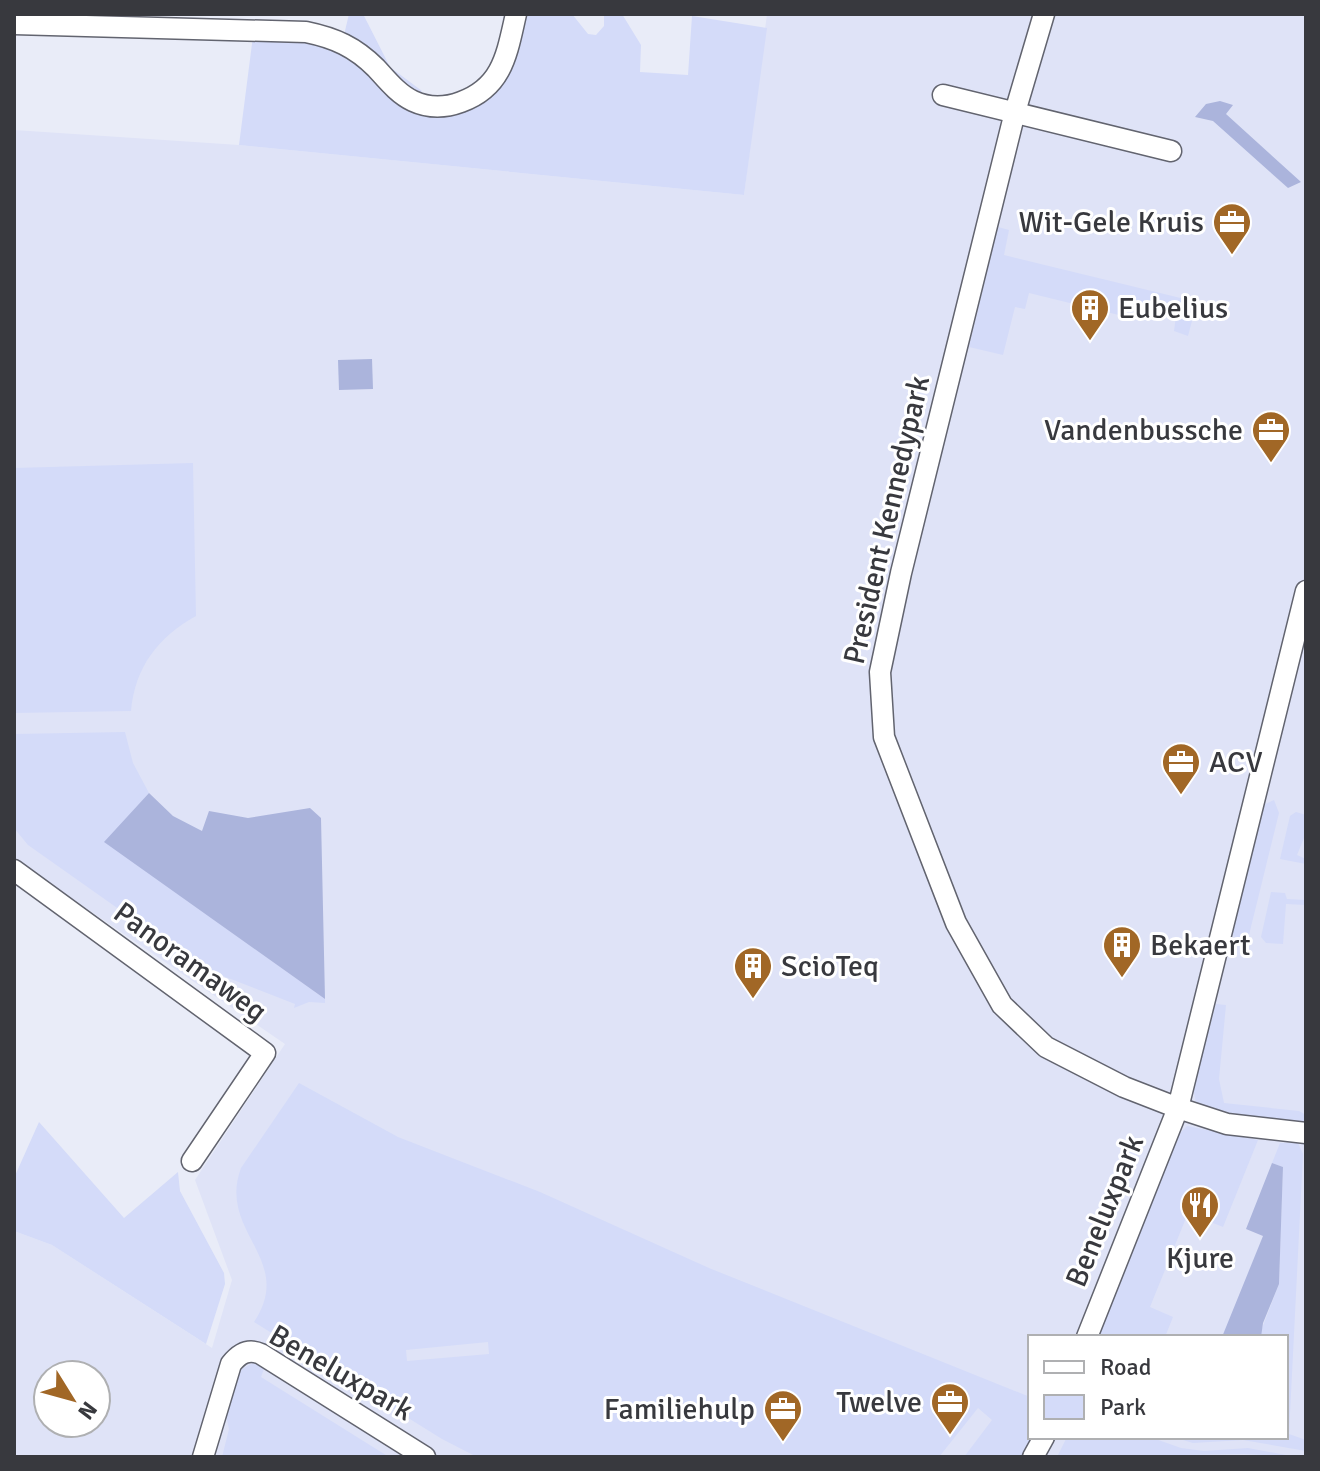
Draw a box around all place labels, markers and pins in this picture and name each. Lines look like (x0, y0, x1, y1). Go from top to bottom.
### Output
office icon: Wit-Gele Kruis (1211, 201, 1253, 256)
place label: Wit-Gele Kruis (1019, 204, 1204, 241)
building icon: Eubelius (1069, 287, 1111, 342)
place label: Eubelius (1118, 290, 1228, 327)
office icon: Vandenbussche (1250, 409, 1292, 464)
place label: Vandenbussche (1044, 412, 1243, 449)
office icon: ACV (1160, 741, 1202, 796)
place label: ACV (1209, 744, 1263, 781)
building icon: Bekaert (1101, 924, 1143, 979)
place label: Bekaert (1150, 927, 1250, 964)
building icon: ScioTeq (732, 945, 774, 1000)
place label: ScioTeq (781, 948, 879, 985)
restaurant icon: Kjure (1179, 1184, 1221, 1239)
place label: Kjure (1166, 1240, 1234, 1277)
office icon: Twelve (929, 1381, 971, 1436)
place label: Twelve (836, 1384, 922, 1421)
office icon: Familiehulp (762, 1388, 804, 1443)
place label: Familiehulp (604, 1391, 755, 1428)

